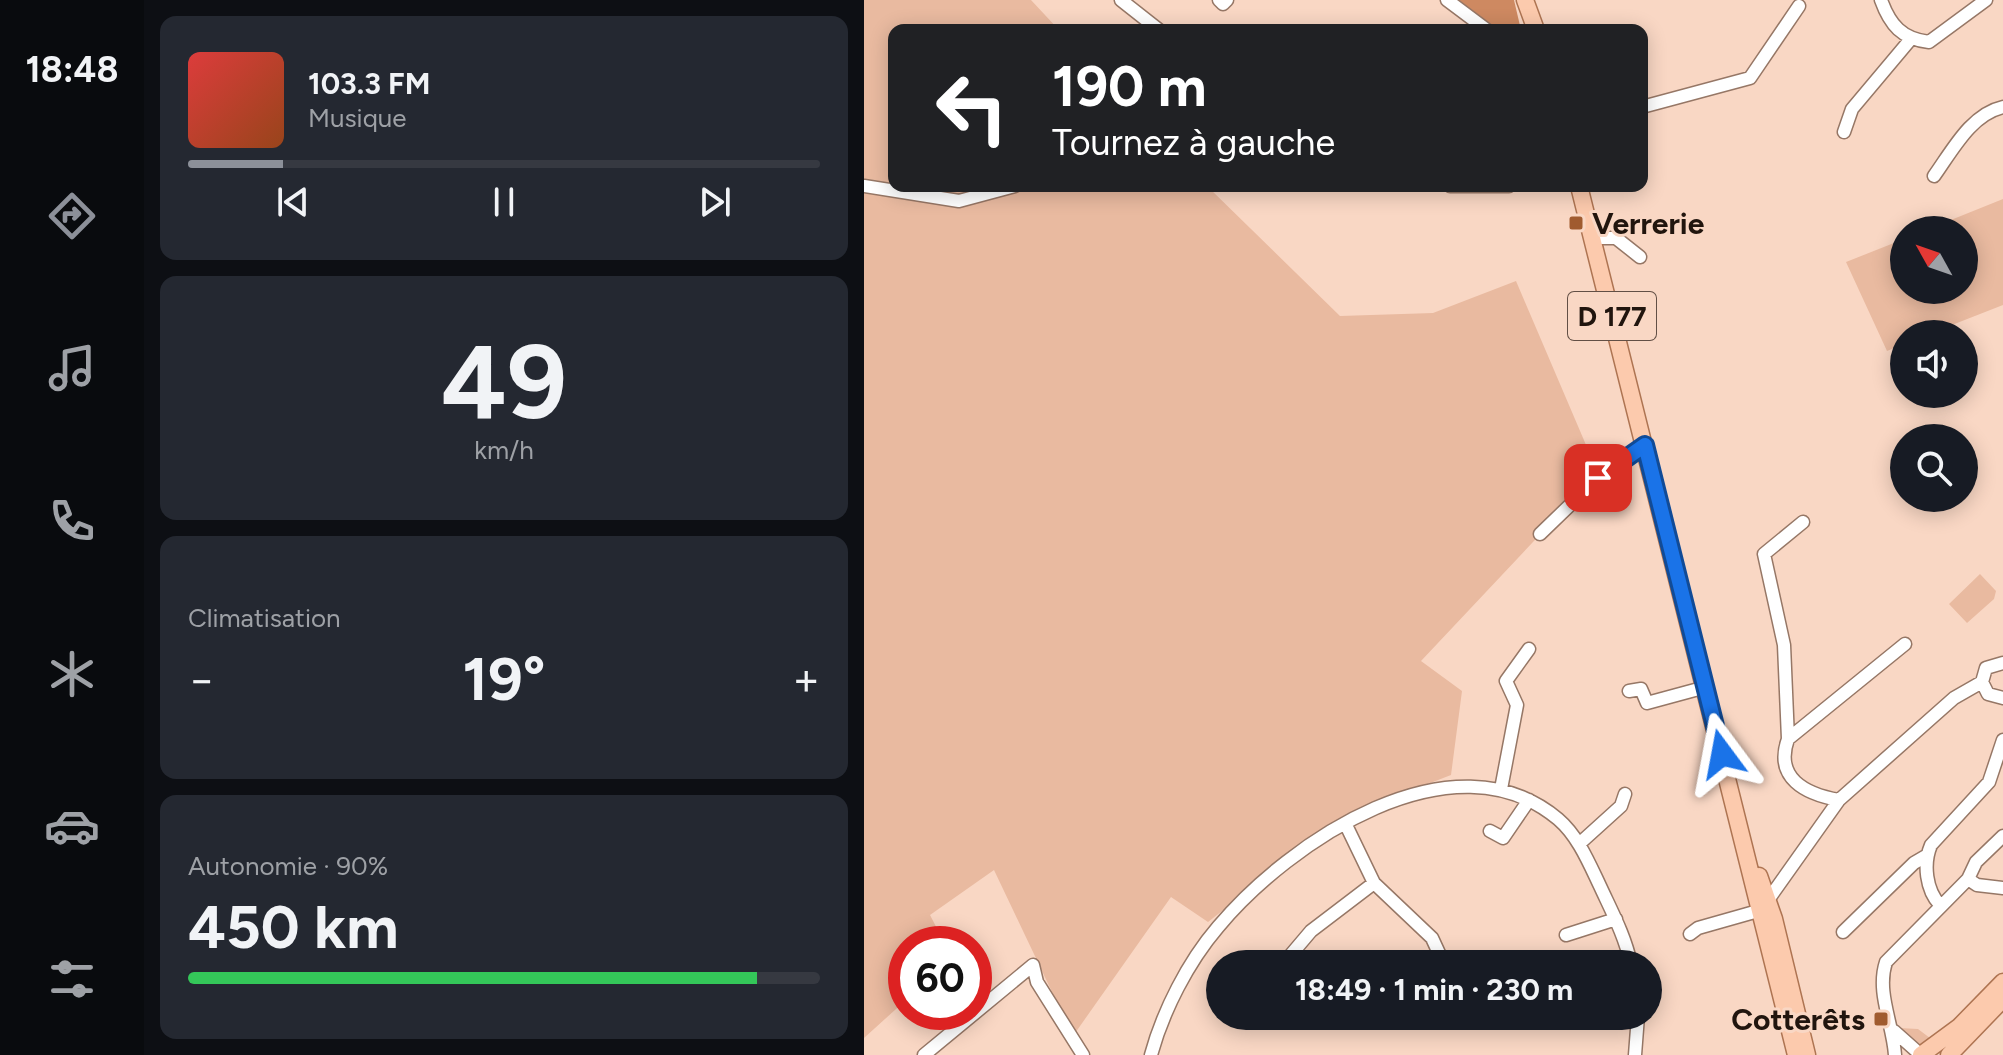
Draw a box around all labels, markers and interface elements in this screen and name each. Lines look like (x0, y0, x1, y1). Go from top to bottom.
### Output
text: 18:48 (26, 48, 118, 91)
text: 190 m (1052, 53, 1207, 120)
icon: left (920, 56, 1024, 160)
text: 103.3 FM (308, 65, 430, 102)
text: Musique (308, 102, 406, 134)
text: Tournez à gauche (1052, 121, 1335, 164)
icon: previous (271, 180, 315, 224)
icon: pause (482, 180, 526, 224)
icon: next (693, 180, 737, 224)
icon: directions (44, 188, 100, 244)
place label: Verrerie (1592, 205, 1705, 242)
marker: Verrerie (1567, 214, 1585, 232)
north arrow (1890, 216, 1978, 304)
map controls (1890, 216, 1978, 512)
road number: D 177 (1568, 292, 1656, 340)
text: 49 (441, 319, 567, 444)
button: sound (1890, 320, 1978, 408)
icon: music (44, 340, 100, 396)
button: search (1890, 424, 1978, 512)
text: km/h (474, 434, 534, 466)
pin (1564, 444, 1632, 512)
icon: arrive (1576, 456, 1620, 500)
icon: phone (44, 493, 100, 549)
text: Climatisation (188, 602, 341, 634)
text: 19° (463, 643, 545, 715)
icon: climate (44, 646, 100, 702)
text: − (188, 653, 215, 706)
text: + (793, 653, 820, 706)
position arrow (1680, 712, 1764, 796)
icon: car (44, 798, 100, 854)
text: Autonomie · 90% (188, 850, 388, 882)
text: 450 km (188, 891, 399, 963)
speed limit sign: 60 (888, 926, 992, 1030)
icon: filters (44, 951, 100, 1007)
text: 18:49 · 1 min · 230 m (1295, 971, 1573, 1008)
place label: Cotterêts (1731, 1001, 1865, 1038)
marker: Cotterêts (1872, 1010, 1890, 1028)

